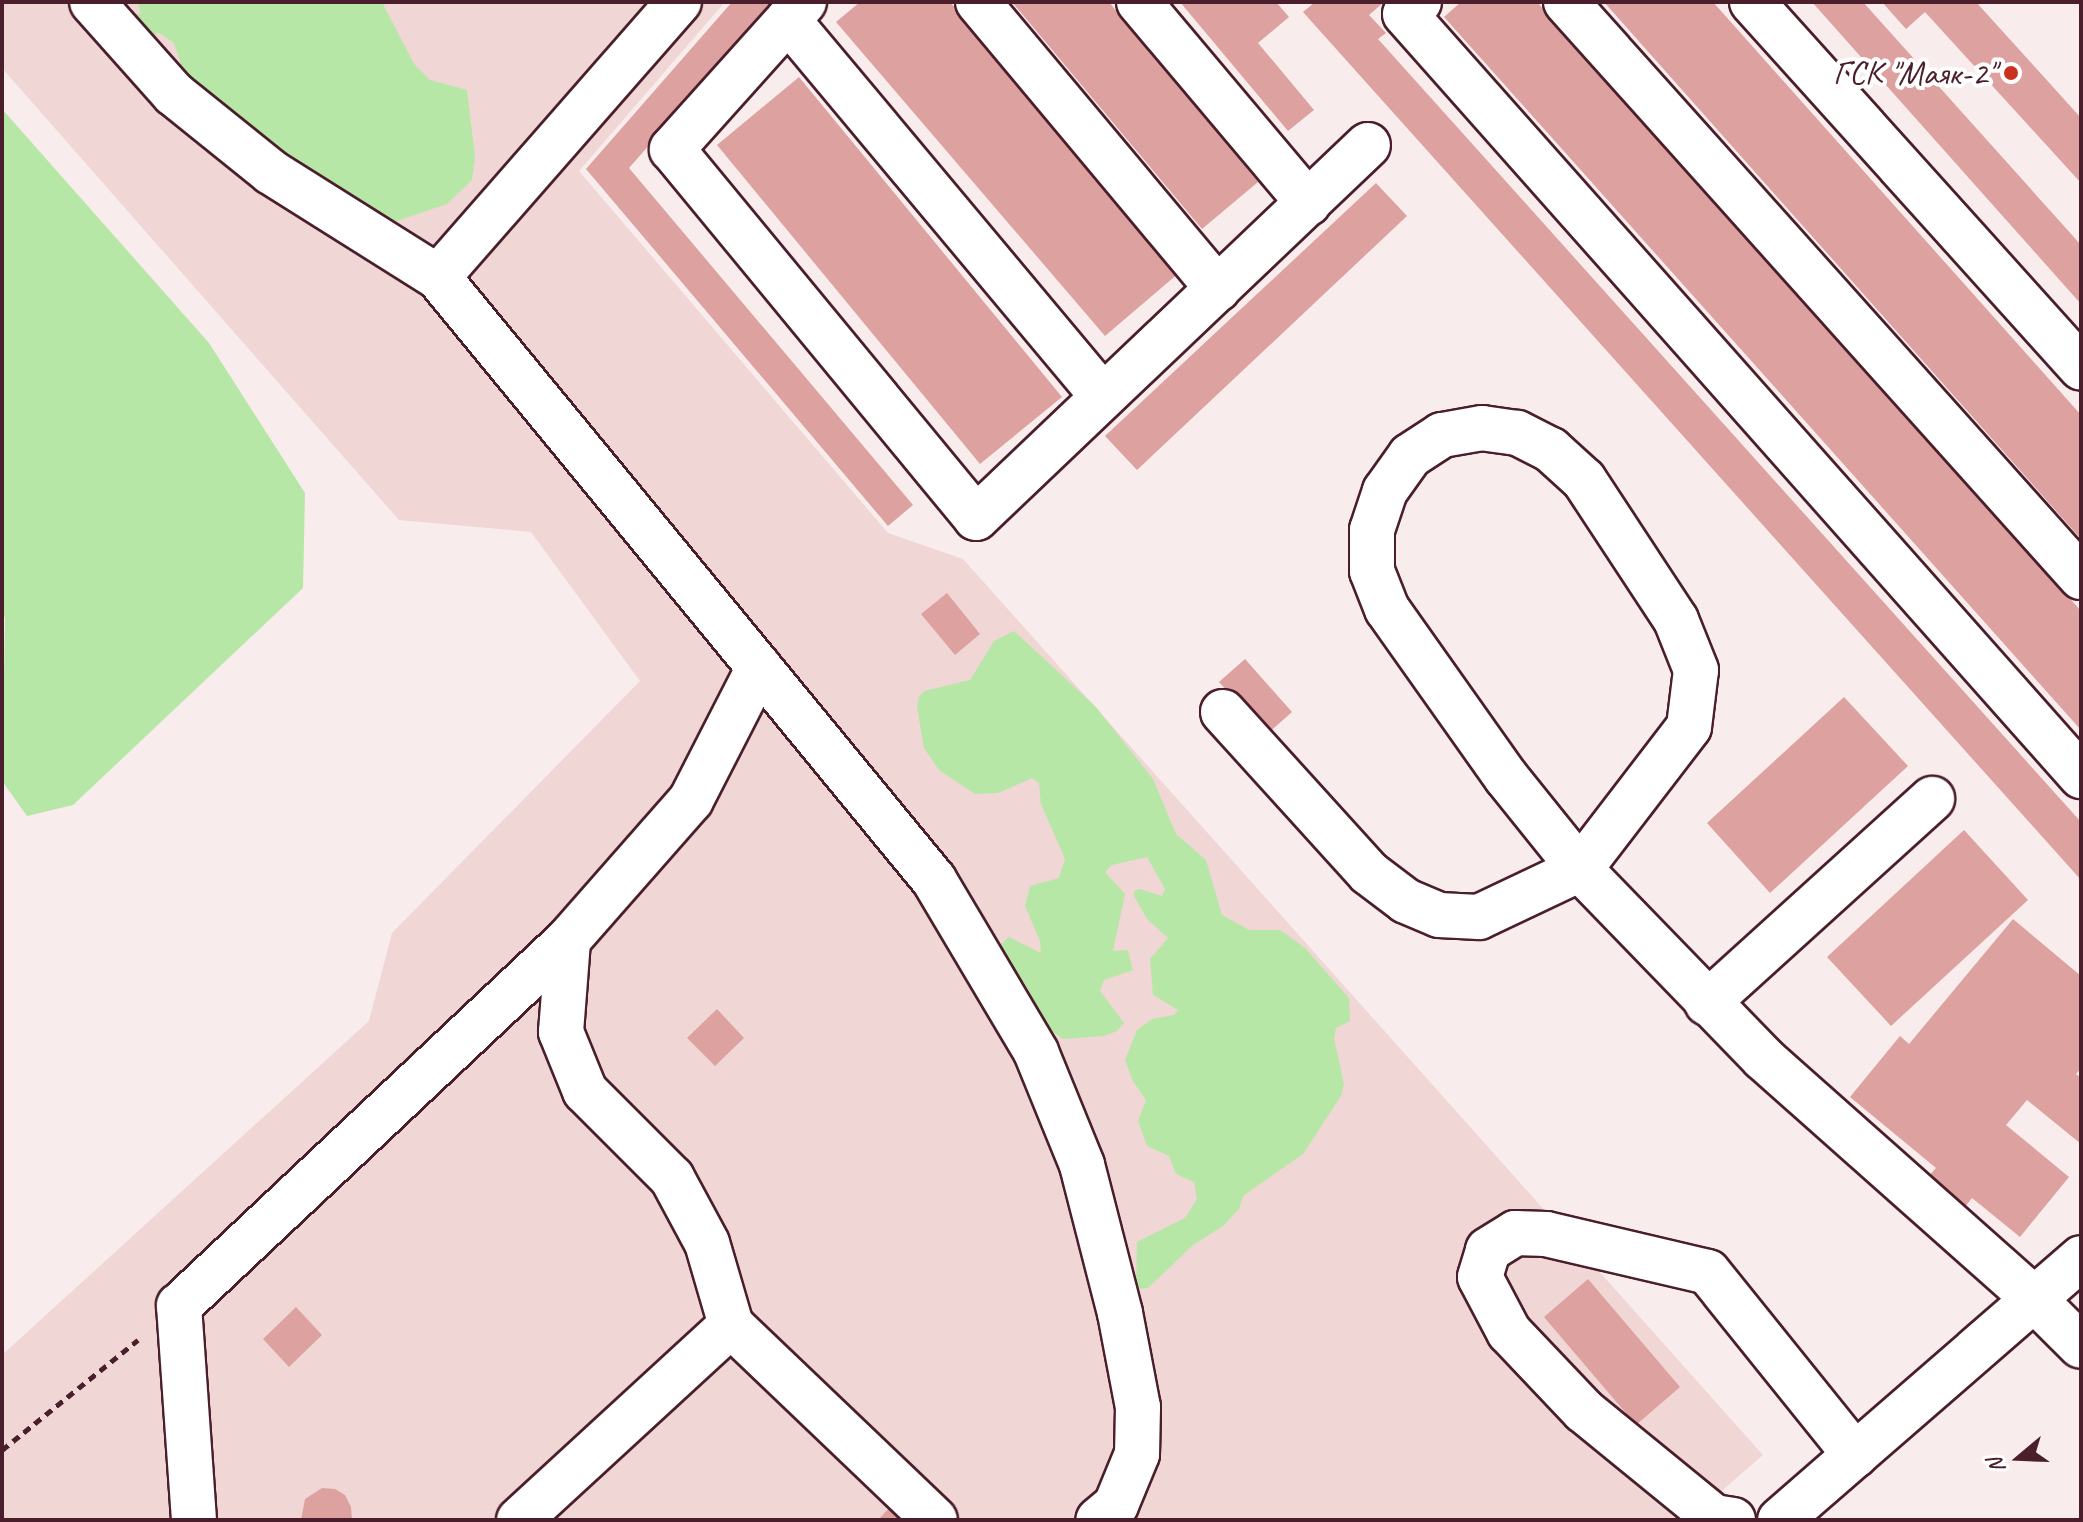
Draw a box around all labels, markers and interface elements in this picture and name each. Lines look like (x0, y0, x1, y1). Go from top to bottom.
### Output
place label: ГСК "Маяк-2" (1833, 53, 1995, 93)
marker: ГСК "Маяк-2" (2002, 64, 2020, 82)
north arrow (1979, 1418, 2059, 1498)
text: N (1981, 1455, 2012, 1477)

